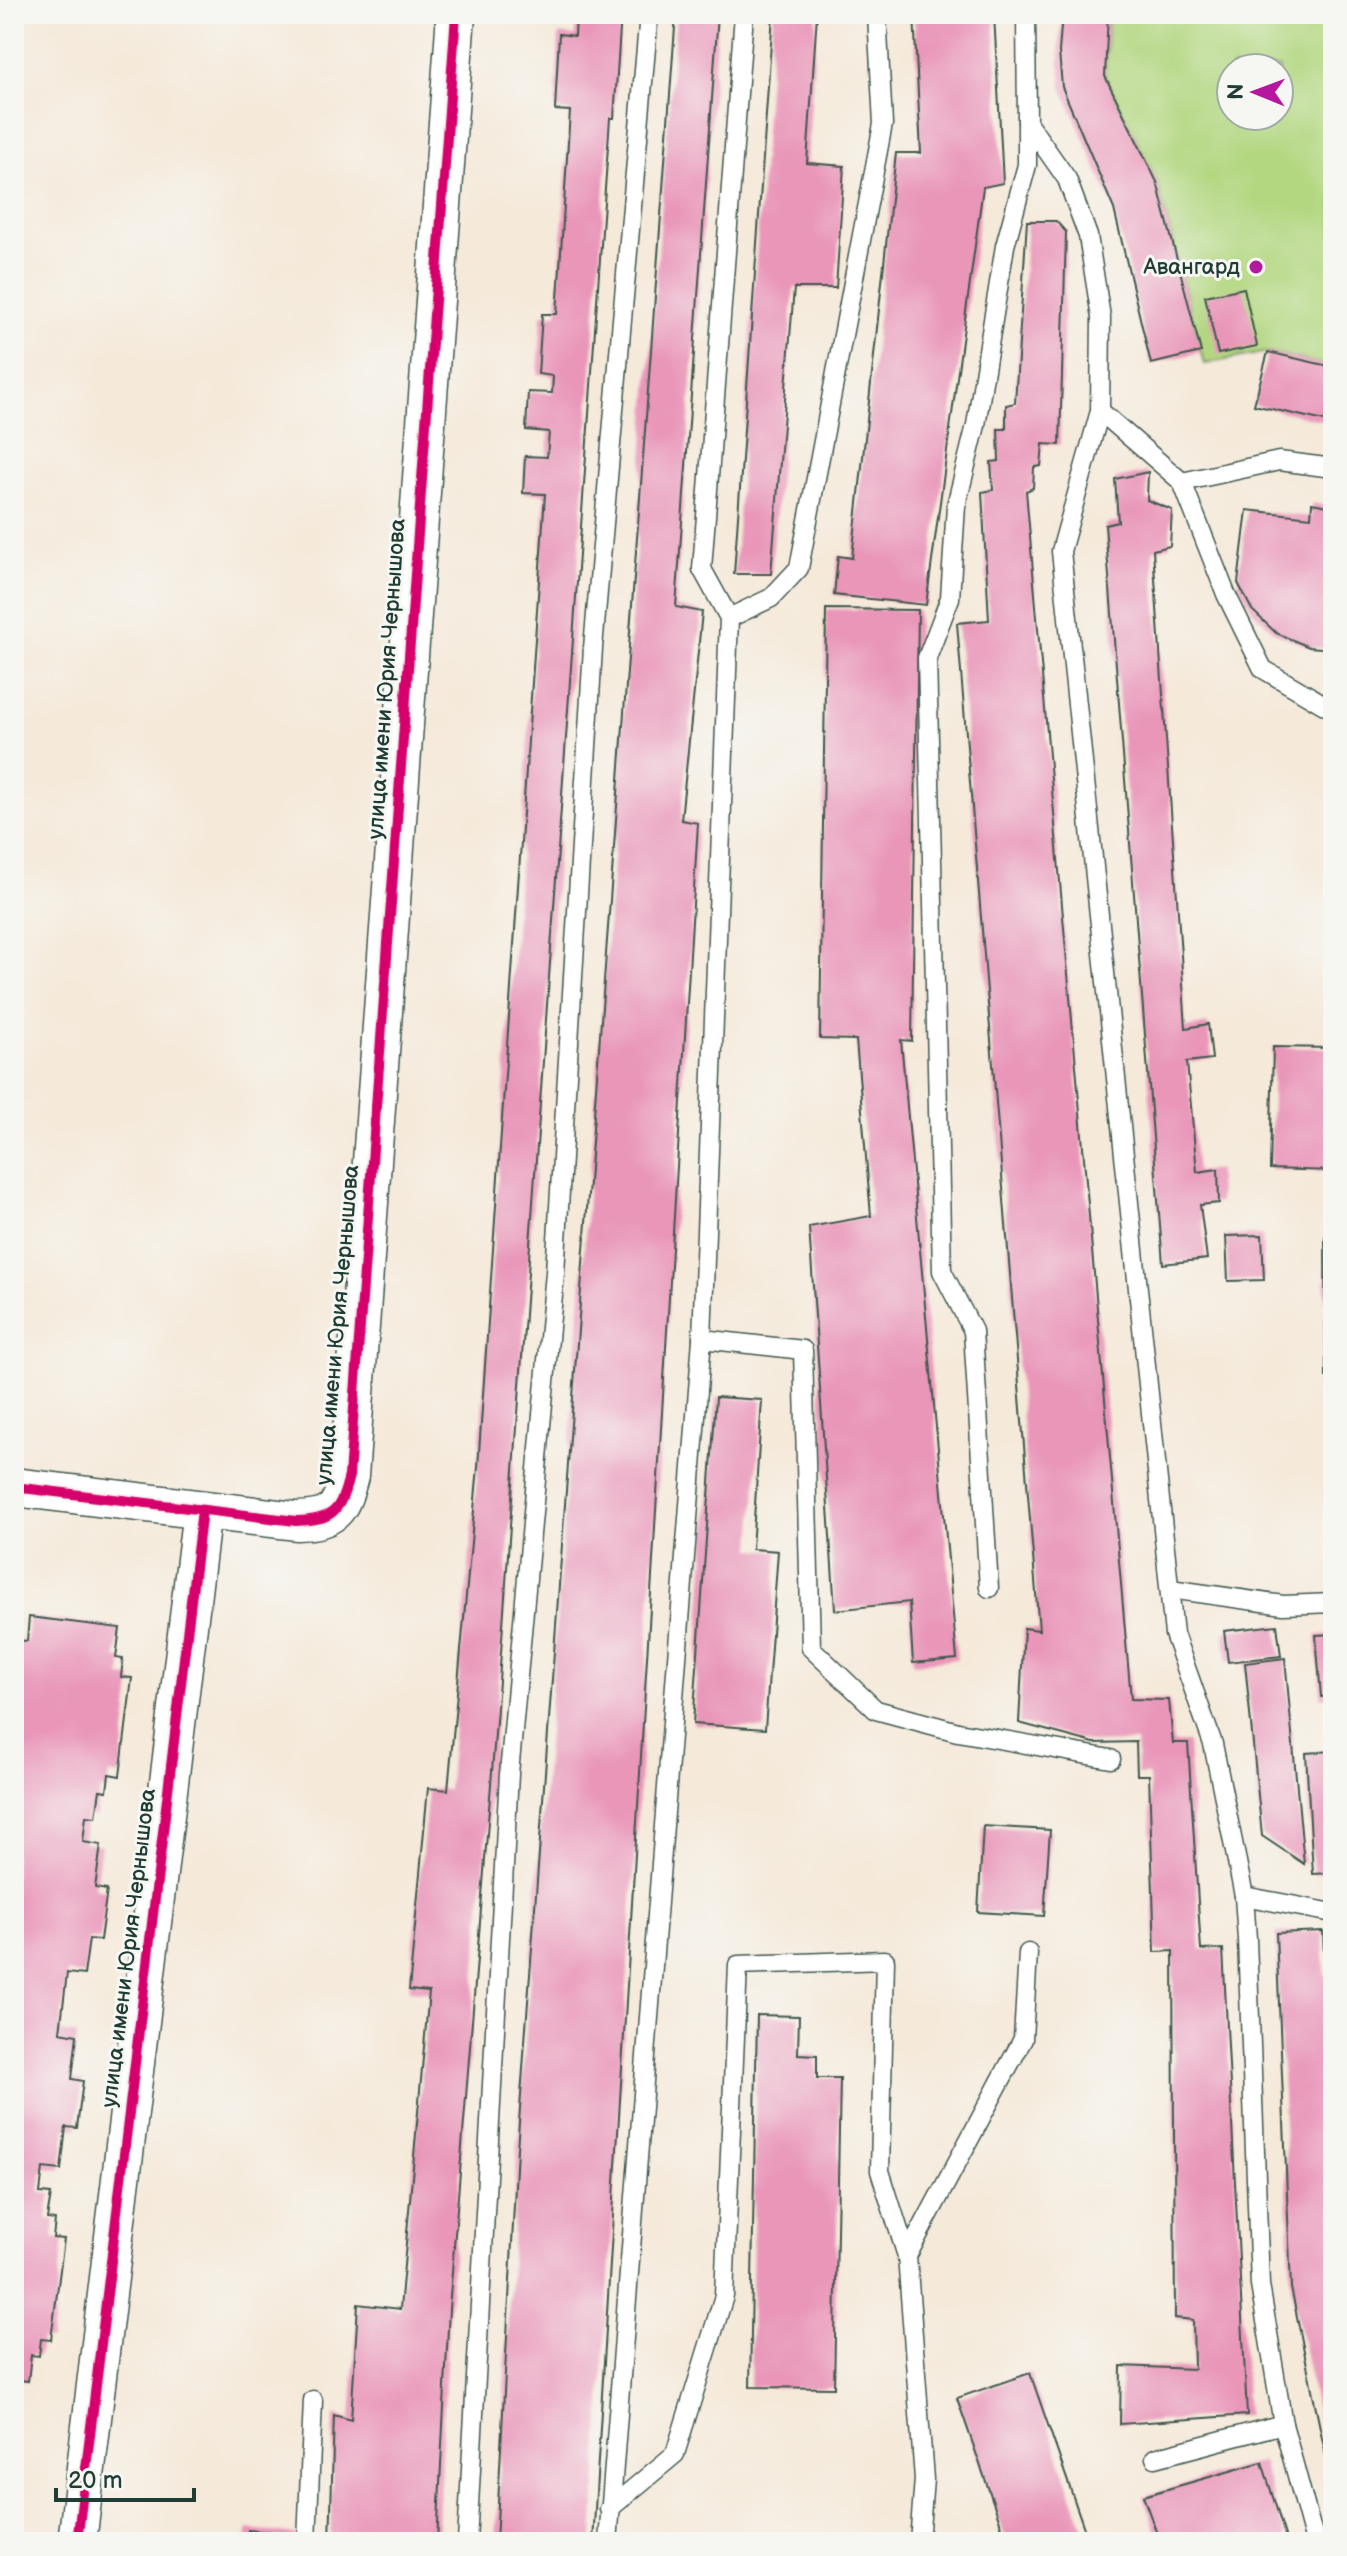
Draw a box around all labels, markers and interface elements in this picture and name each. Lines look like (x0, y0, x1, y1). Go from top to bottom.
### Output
north arrow (1215, 52, 1295, 132)
text: N (1223, 83, 1250, 100)
place label: Авангард (1142, 254, 1240, 281)
marker: Авангард (1247, 258, 1265, 276)
street label: улица имени Юрия Чернышова (362, 518, 412, 840)
street label: улица имени Юрия Чернышова (311, 1164, 365, 1486)
street label: улица имени Юрия Чернышова (96, 1787, 162, 2109)
scale bar (56, 2452, 194, 2502)
text: 20 m (68, 2466, 123, 2495)

